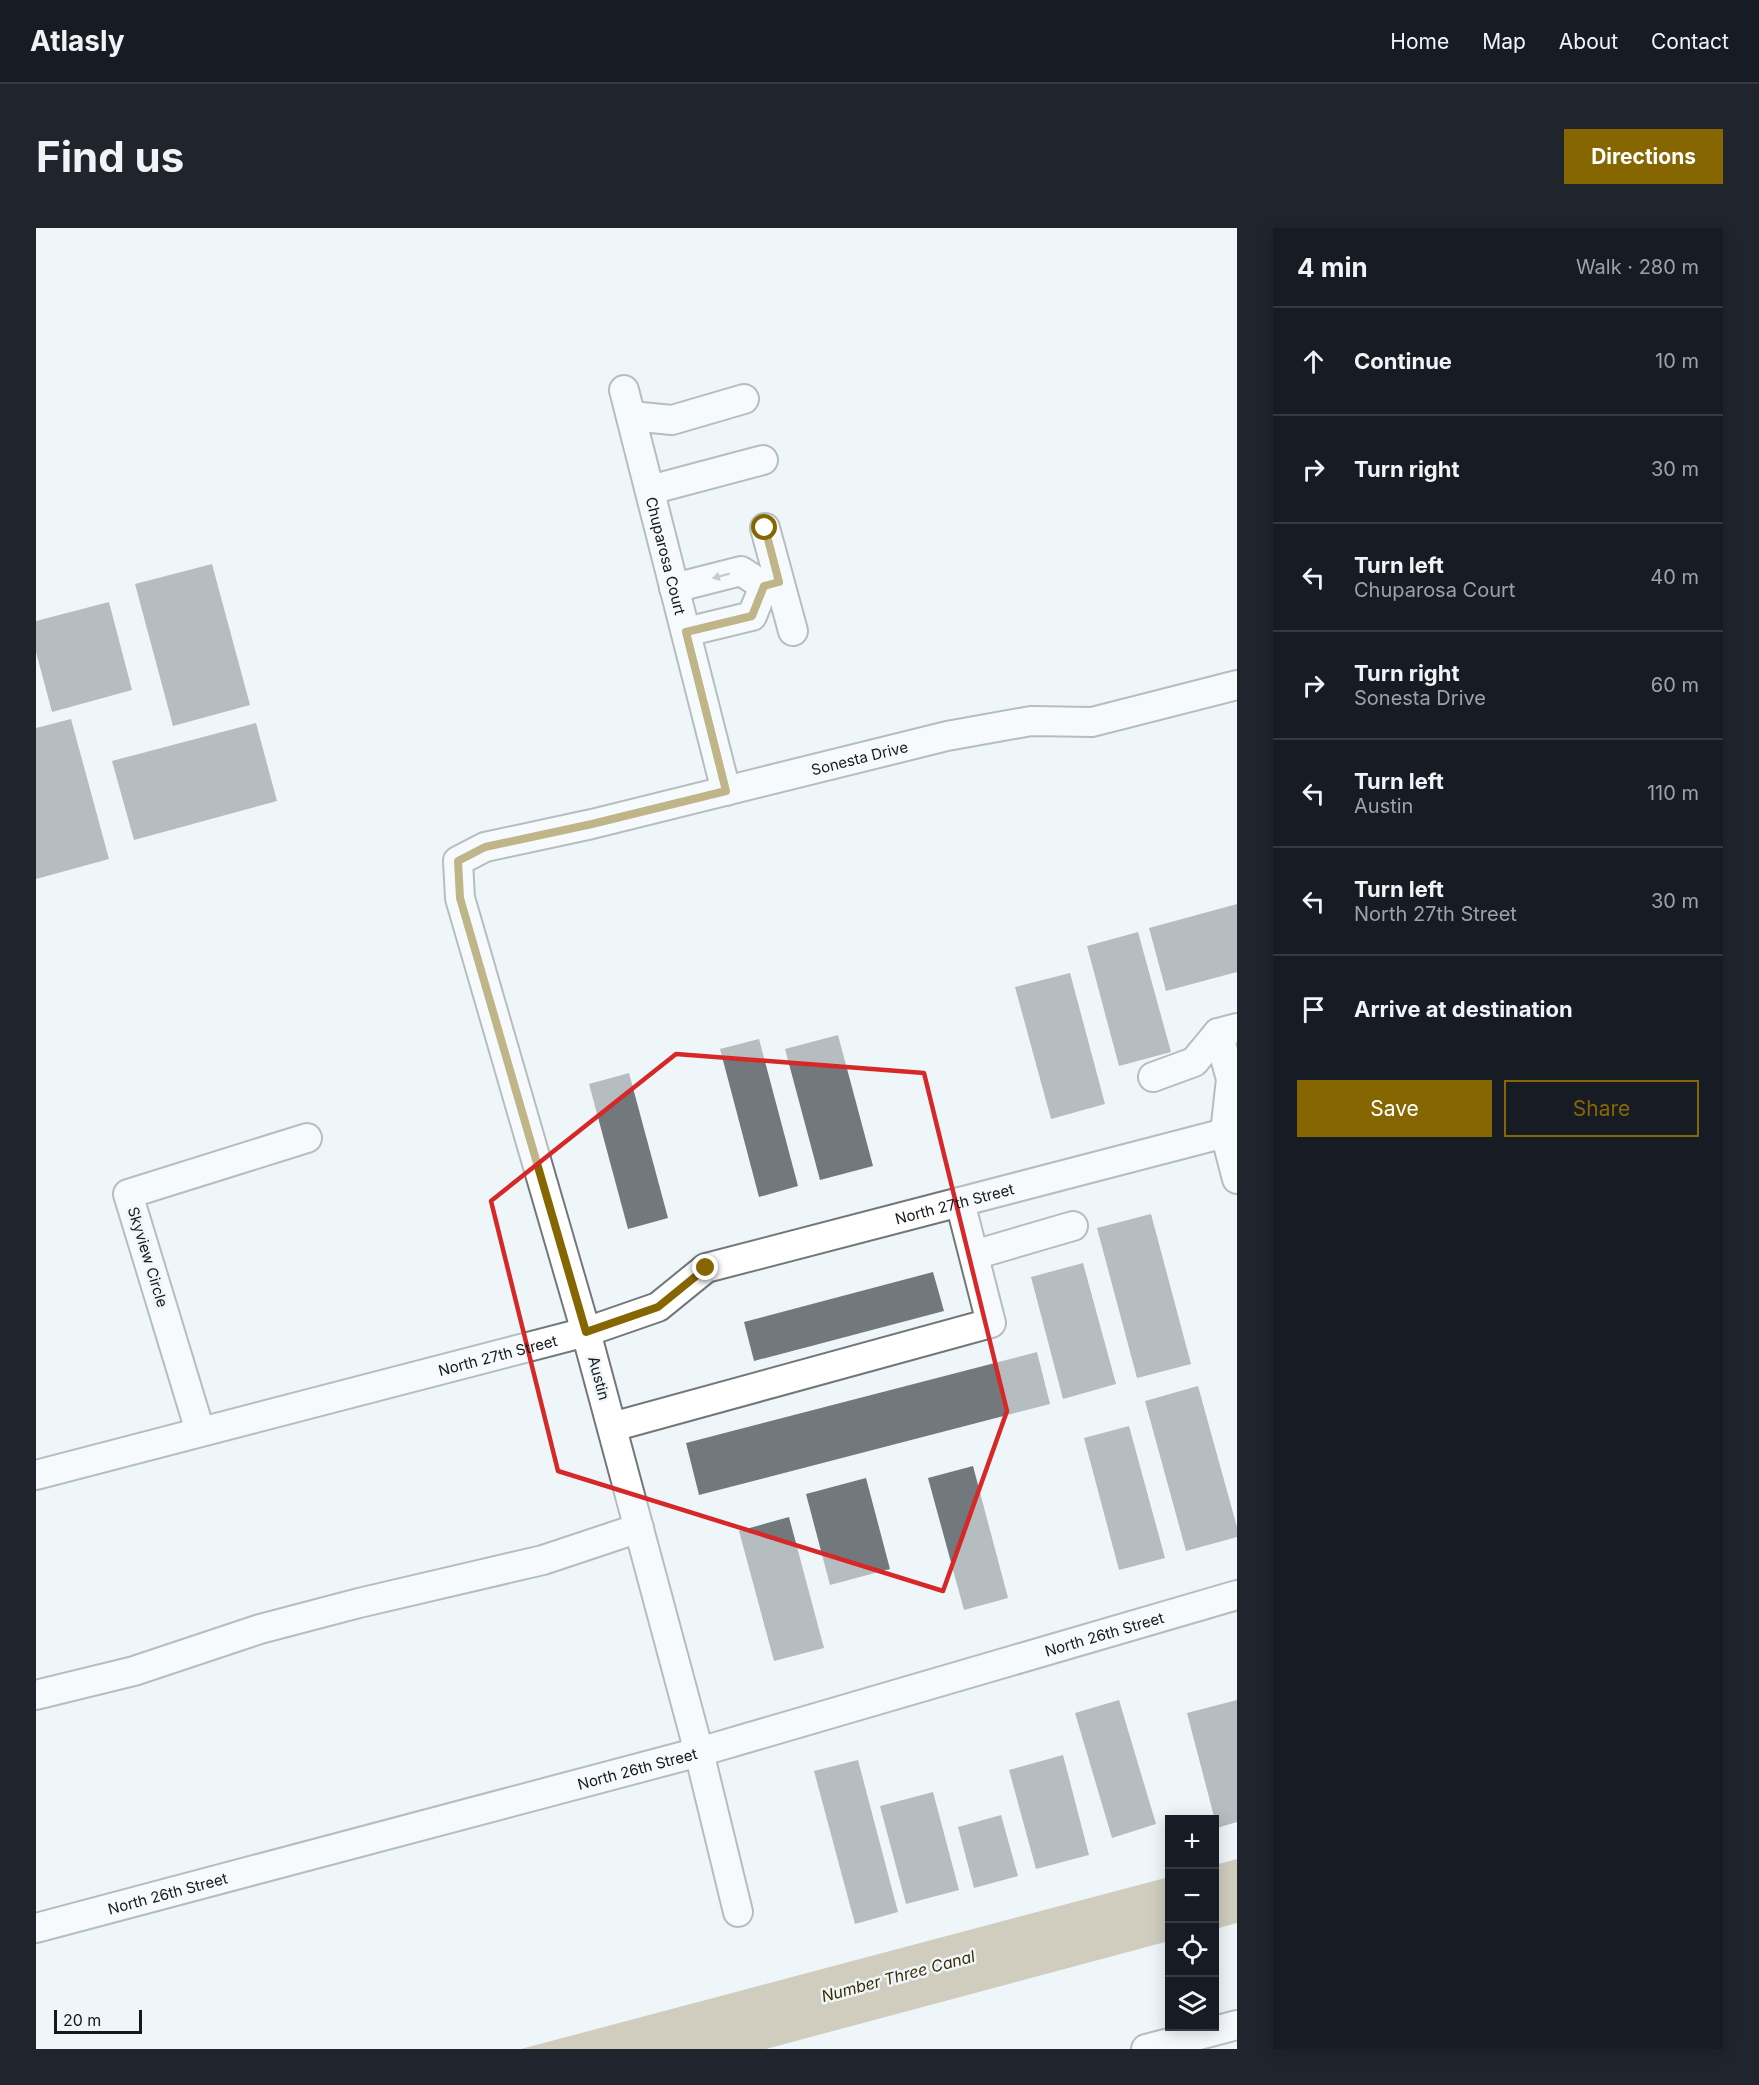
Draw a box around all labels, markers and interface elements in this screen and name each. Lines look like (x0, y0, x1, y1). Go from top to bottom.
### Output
text: Atlasly (30, 24, 125, 58)
text: Home (1390, 29, 1449, 54)
text: Map (1482, 29, 1526, 54)
text: About (1559, 29, 1618, 54)
text: Contact (1651, 29, 1729, 54)
button: Directions (1564, 129, 1723, 184)
text: Find us (36, 131, 184, 182)
text: 4 min (1297, 252, 1368, 283)
text: Walk · 280 m (1576, 255, 1699, 279)
icon: ahead (1297, 345, 1330, 378)
text: Continue (1354, 348, 1452, 374)
text: 10 m (1655, 349, 1699, 373)
icon: right (1297, 453, 1330, 486)
text: Turn right (1354, 456, 1460, 482)
text: 30 m (1651, 457, 1699, 481)
street label: Chuparosa Court (642, 495, 690, 617)
route start (751, 514, 777, 540)
text: Turn left (1354, 552, 1444, 578)
icon: left (1297, 561, 1330, 594)
text: 40 m (1650, 565, 1699, 589)
one-way arrow (712, 571, 730, 581)
text: Chuparosa Court (1354, 578, 1515, 602)
text: Turn right (1354, 660, 1460, 686)
icon: right (1297, 669, 1330, 702)
text: 60 m (1651, 673, 1699, 697)
text: Sonesta Drive (1354, 686, 1486, 710)
street label: Sonesta Drive (809, 737, 910, 779)
text: Turn left (1354, 768, 1444, 794)
icon: left (1297, 777, 1330, 810)
text: 110 m (1647, 781, 1699, 805)
text: Austin (1354, 794, 1413, 818)
text: Turn left (1354, 876, 1444, 902)
icon: left (1297, 885, 1330, 918)
text: 30 m (1651, 889, 1699, 913)
text: North 27th Street (1354, 902, 1517, 926)
icon: arrive (1297, 993, 1330, 1026)
text: Arrive at destination (1354, 996, 1573, 1022)
button: Save (1297, 1080, 1492, 1137)
button: Share (1504, 1080, 1699, 1137)
street label: North 27th Street (893, 1179, 1016, 1228)
street label: Skyview Circle (124, 1204, 172, 1310)
route end (692, 1254, 718, 1280)
street label: North 27th Street (436, 1330, 559, 1380)
street label: Austin (584, 1354, 614, 1402)
street label: North 26th Street (1042, 1607, 1166, 1660)
street label: North 26th Street (575, 1743, 699, 1793)
map controls (1165, 1815, 1219, 2031)
button: + (1165, 1815, 1219, 1869)
street label: North 26th Street (106, 1868, 229, 1918)
button: − (1165, 1869, 1219, 1923)
button: locate (1165, 1923, 1219, 1977)
water label: Number Three Canal (819, 1946, 977, 2006)
button: layers (1165, 1977, 1219, 2031)
scale bar (54, 2007, 142, 2034)
text: 20 m (63, 2010, 101, 2030)

